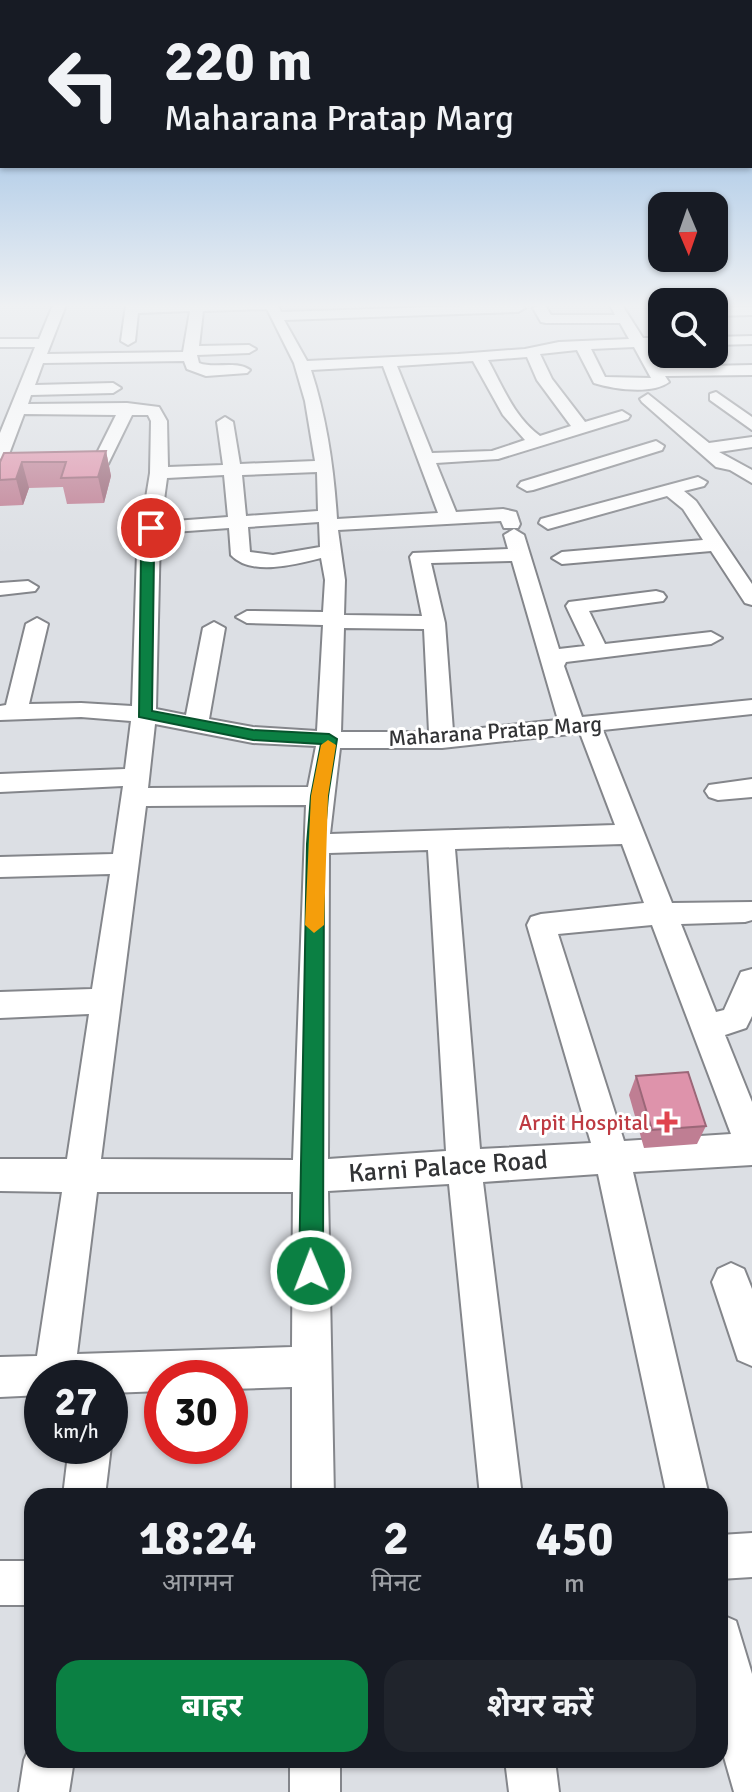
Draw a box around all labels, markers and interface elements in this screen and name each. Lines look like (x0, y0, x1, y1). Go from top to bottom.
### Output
text: 220 m (164, 27, 312, 96)
icon: left (32, 32, 136, 136)
text: Maharana Pratap Marg (164, 96, 514, 141)
north arrow (648, 192, 728, 272)
map controls (648, 192, 728, 368)
button: search (648, 288, 728, 368)
pin (117, 494, 185, 562)
icon: arrive (129, 506, 173, 550)
street label: Maharana Pratap Marg (387, 710, 603, 752)
place label: Arpit Hospital (519, 1109, 649, 1136)
marker: Arpit Hospital (656, 1111, 678, 1133)
street label: Karni Palace Road (347, 1144, 549, 1190)
position arrow (269, 1229, 353, 1313)
speed limit sign: 30 (144, 1360, 248, 1464)
text: 27 (54, 1377, 98, 1427)
text: km/h (53, 1419, 99, 1444)
text: 18:24 (139, 1509, 256, 1568)
text: 2 (383, 1509, 409, 1568)
text: 450 (536, 1510, 613, 1569)
text: आगमन (162, 1567, 233, 1599)
text: मिनट (371, 1567, 421, 1599)
text: m (564, 1568, 585, 1600)
button: बाहर (56, 1660, 368, 1752)
button: शेयर करें (384, 1660, 696, 1752)

